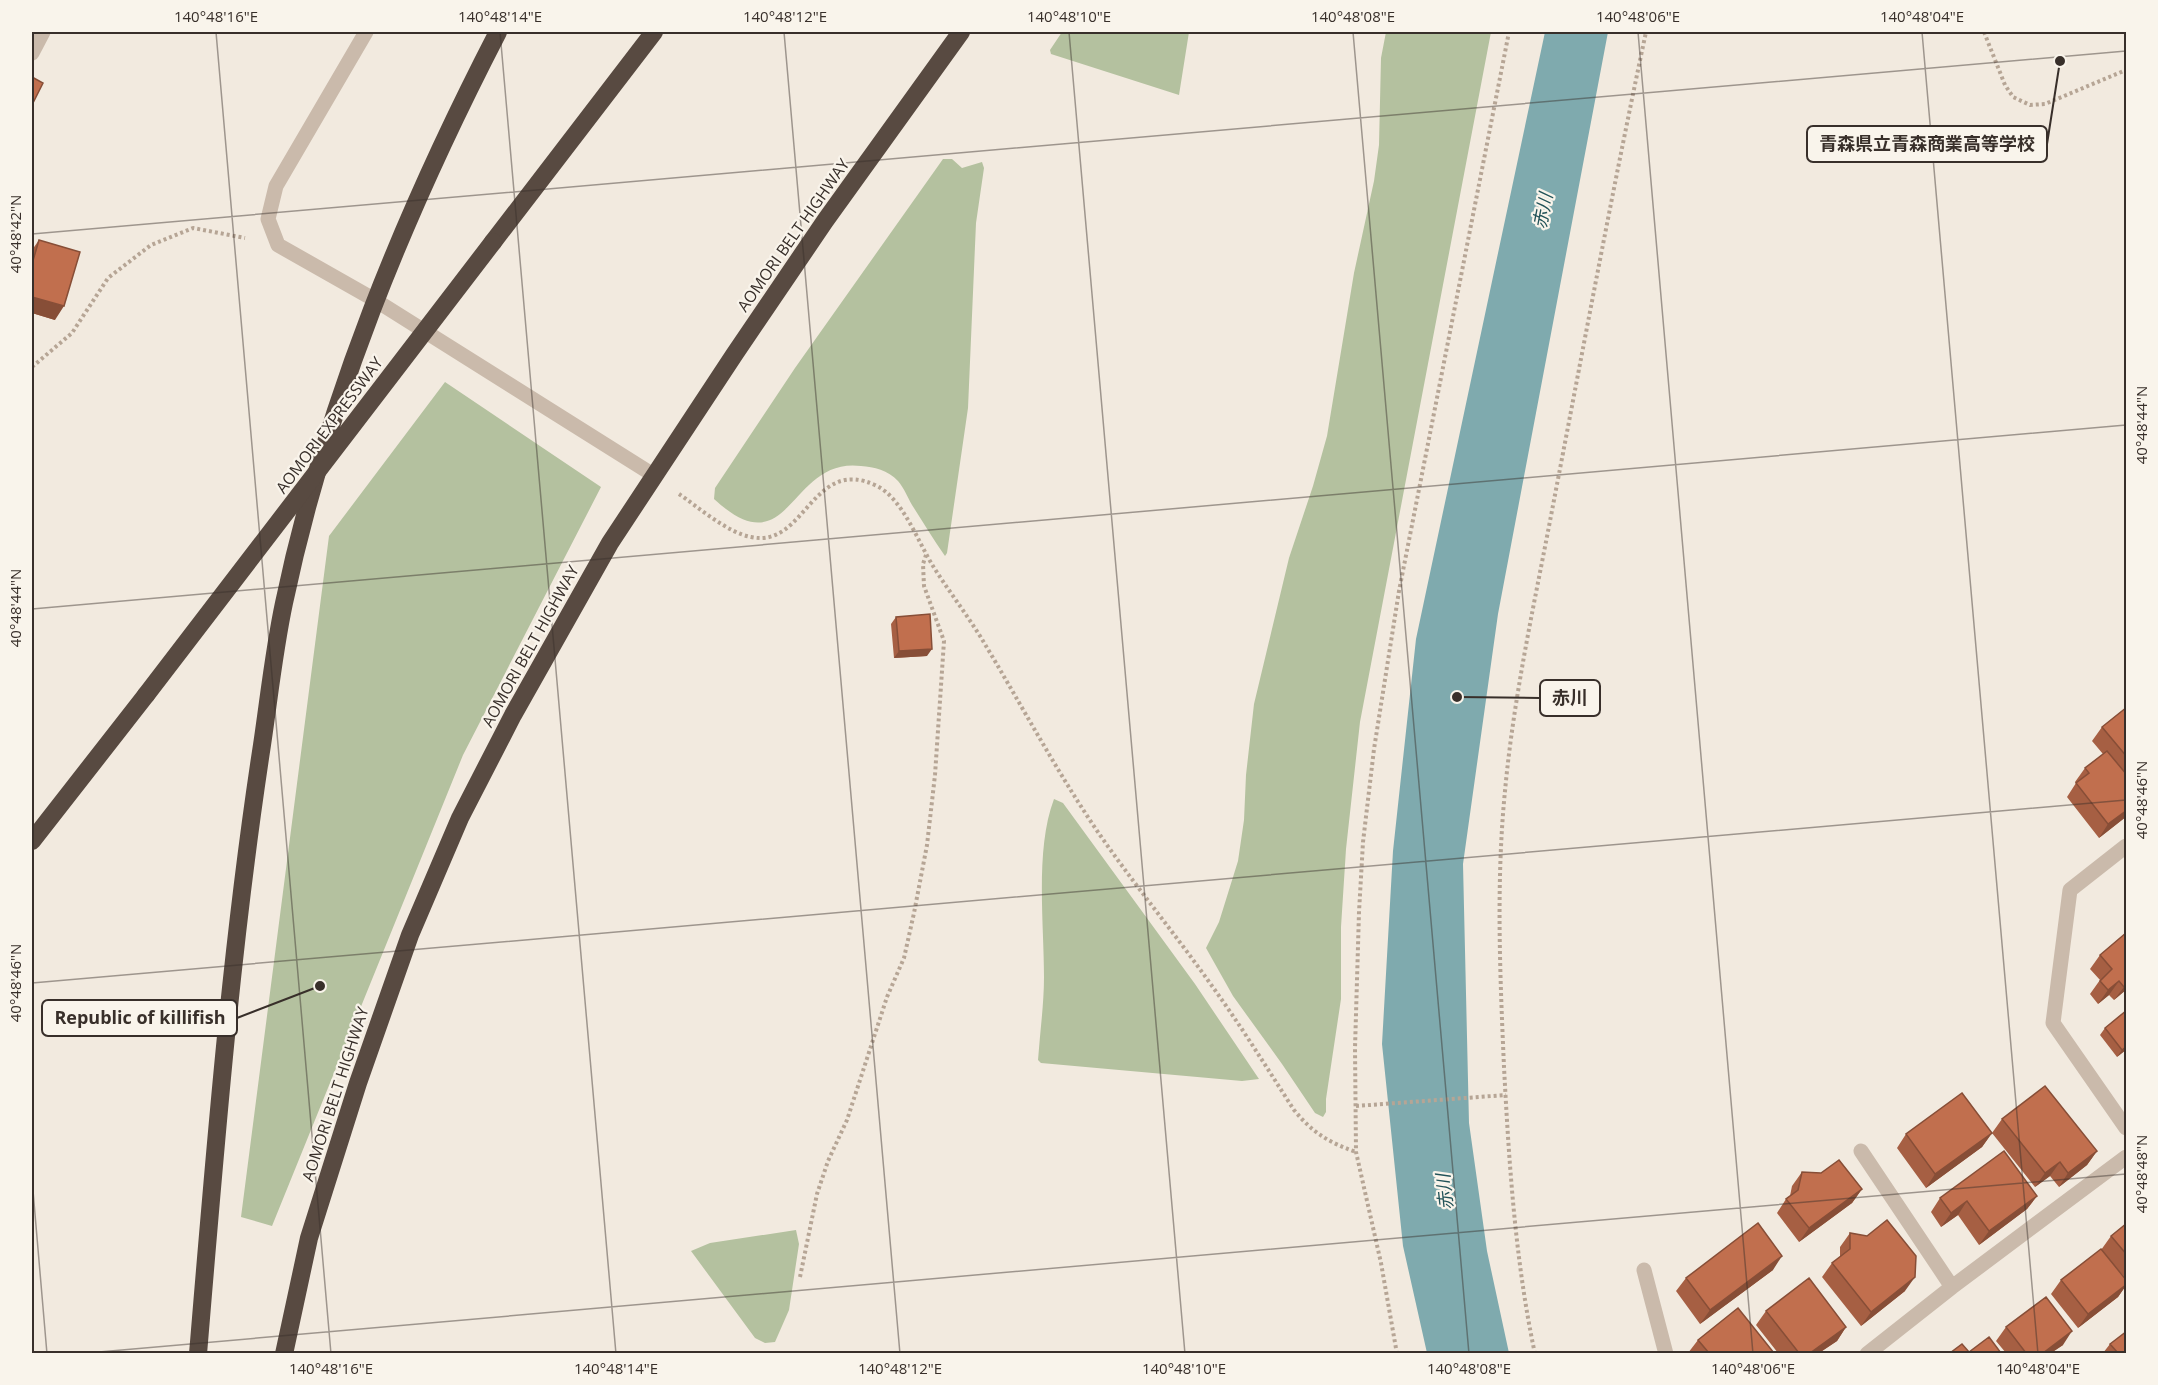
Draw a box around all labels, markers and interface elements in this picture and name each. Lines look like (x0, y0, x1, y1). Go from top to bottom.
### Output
text: 140°48'16"E (174, 6, 258, 26)
text: 140°48'14"E (458, 6, 542, 26)
text: 140°48'12"E (743, 6, 827, 26)
text: 140°48'10"E (1027, 6, 1111, 26)
text: 140°48'08"E (1311, 6, 1395, 26)
text: 140°48'06"E (1596, 6, 1680, 26)
text: 140°48'04"E (1880, 6, 1964, 26)
callout: 青森県立青森商業高等学校 (1807, 126, 2047, 162)
text: 青森県立青森商業高等学校 (1819, 131, 2035, 155)
street label: AOMORI BELT HIGHWAY (732, 154, 854, 316)
water label: 赤川 (1527, 189, 1558, 231)
text: 40°48'42"N (5, 195, 25, 273)
street label: AOMORI EXPRESSWAY (270, 352, 388, 498)
text: 40°48'44"N (2131, 386, 2151, 464)
street label: AOMORI BELT HIGHWAY (476, 561, 584, 731)
text: 40°48'44"N (5, 569, 25, 647)
callout: 赤川 (1540, 680, 1600, 716)
text: 赤川 (1552, 685, 1588, 709)
text: 40°48'46"N (2131, 761, 2151, 839)
text: 40°48'46"N (5, 944, 25, 1022)
callout: Republic of killifish (42, 1000, 237, 1036)
street label: AOMORI BELT HIGHWAY (296, 1004, 374, 1184)
text: Republic of killifish (54, 1005, 226, 1029)
text: 40°48'48"N (2131, 1135, 2151, 1213)
water label: 赤川 (1430, 1171, 1458, 1211)
text: 140°48'16"E (289, 1358, 373, 1378)
text: 140°48'14"E (574, 1358, 658, 1378)
text: 140°48'12"E (858, 1358, 942, 1378)
text: 140°48'10"E (1142, 1358, 1226, 1378)
text: 140°48'08"E (1427, 1358, 1511, 1378)
text: 140°48'06"E (1711, 1358, 1795, 1378)
text: 140°48'04"E (1996, 1358, 2080, 1378)

